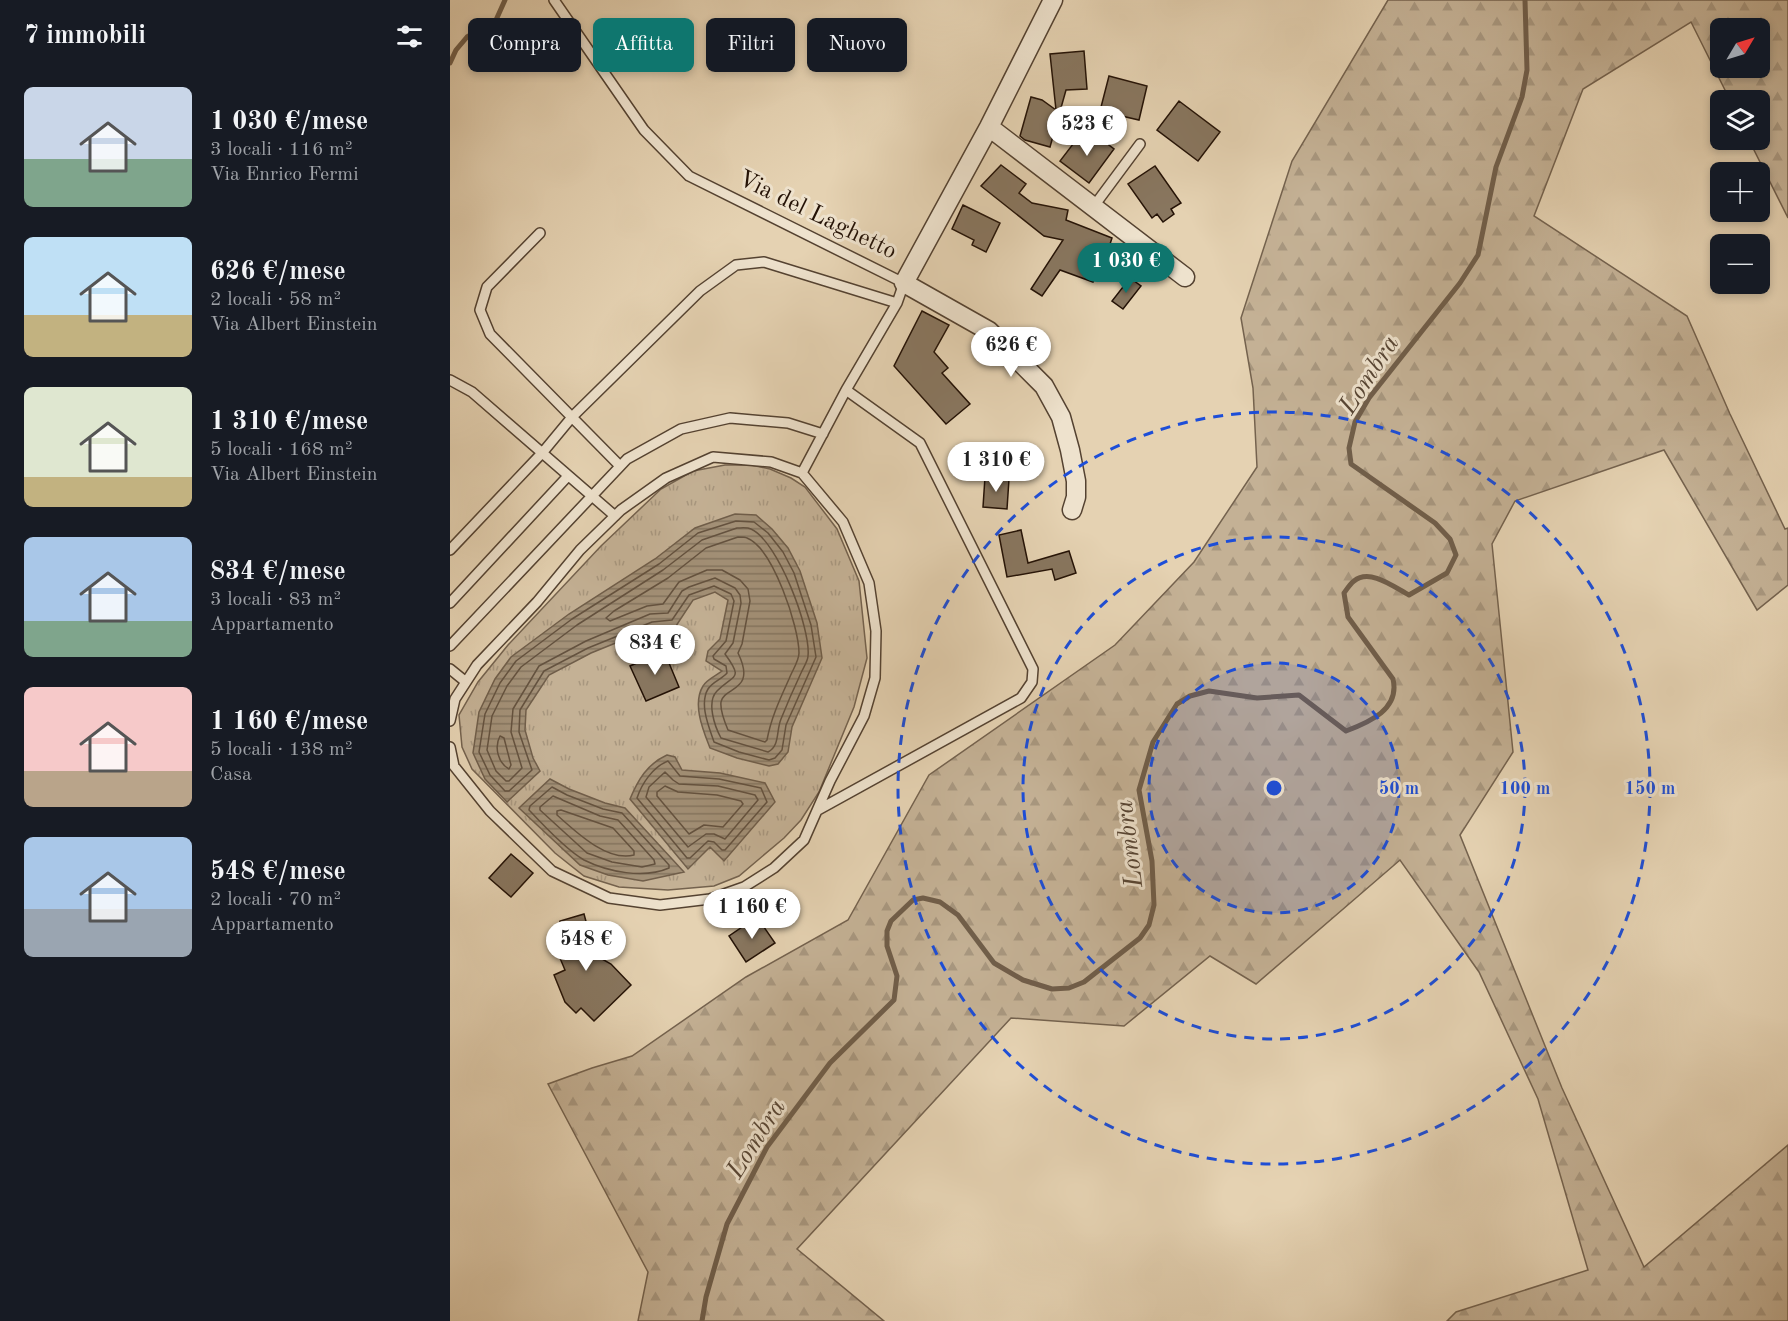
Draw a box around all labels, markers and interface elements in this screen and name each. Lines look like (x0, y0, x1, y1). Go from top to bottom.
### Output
chip: Compra (468, 18, 581, 72)
chip: Affitta (593, 18, 694, 72)
chip: Filtri (706, 18, 795, 72)
chip: Nuovo (807, 18, 907, 72)
north arrow (1710, 18, 1770, 78)
map controls (1710, 18, 1770, 294)
icon: filters (393, 20, 426, 53)
text: 7 immobili (24, 23, 146, 49)
button: layers (1710, 90, 1770, 150)
pin: 523 € (1045, 106, 1129, 157)
text: 1 030 €/mese (210, 109, 368, 135)
icon: home (72, 111, 144, 183)
text: 523 € (1061, 115, 1113, 135)
text: 3 locali · 116 m² (210, 140, 353, 160)
button: + (1710, 162, 1770, 222)
text: Via Enrico Fermi (210, 165, 359, 185)
street label: Via del Laghetto (734, 167, 900, 265)
button: − (1710, 234, 1770, 294)
pin: 1 030 € (1071, 243, 1181, 294)
text: 1 030 € (1091, 252, 1161, 272)
text: 626 €/mese (210, 259, 346, 285)
icon: home (72, 261, 144, 333)
text: 2 locali · 58 m² (210, 290, 341, 310)
text: Via Albert Einstein (210, 315, 377, 335)
pin: 626 € (969, 327, 1053, 378)
water label: Lombra (1334, 331, 1405, 420)
text: 626 € (985, 336, 1037, 356)
text: 1 310 €/mese (210, 409, 368, 435)
icon: home (72, 411, 144, 483)
text: 5 locali · 168 m² (210, 440, 353, 460)
pin: 1 310 € (941, 442, 1051, 493)
text: 1 310 € (961, 451, 1031, 471)
text: Via Albert Einstein (210, 465, 377, 485)
text: 834 €/mese (210, 559, 346, 585)
icon: home (72, 561, 144, 633)
text: 3 locali · 83 m² (210, 590, 341, 610)
text: Appartamento (210, 615, 334, 635)
pin: 834 € (613, 625, 697, 676)
text: 834 € (629, 634, 681, 654)
text: 1 160 €/mese (210, 709, 368, 735)
icon: home (72, 711, 144, 783)
text: 5 locali · 138 m² (210, 740, 353, 760)
text: Casa (210, 765, 252, 785)
centre of rings (1264, 778, 1284, 798)
text: 50 m (1379, 780, 1419, 798)
text: 100 m (1500, 780, 1550, 798)
text: 150 m (1625, 780, 1675, 798)
water label: Lombra (1112, 798, 1148, 890)
text: 548 €/mese (210, 859, 346, 885)
icon: home (72, 861, 144, 933)
pin: 1 160 € (697, 889, 807, 940)
text: 2 locali · 70 m² (210, 890, 341, 910)
text: 1 160 € (717, 898, 787, 918)
text: Appartamento (210, 915, 334, 935)
pin: 548 € (544, 921, 628, 972)
text: 548 € (560, 930, 612, 950)
water label: Lombra (722, 1095, 791, 1184)

